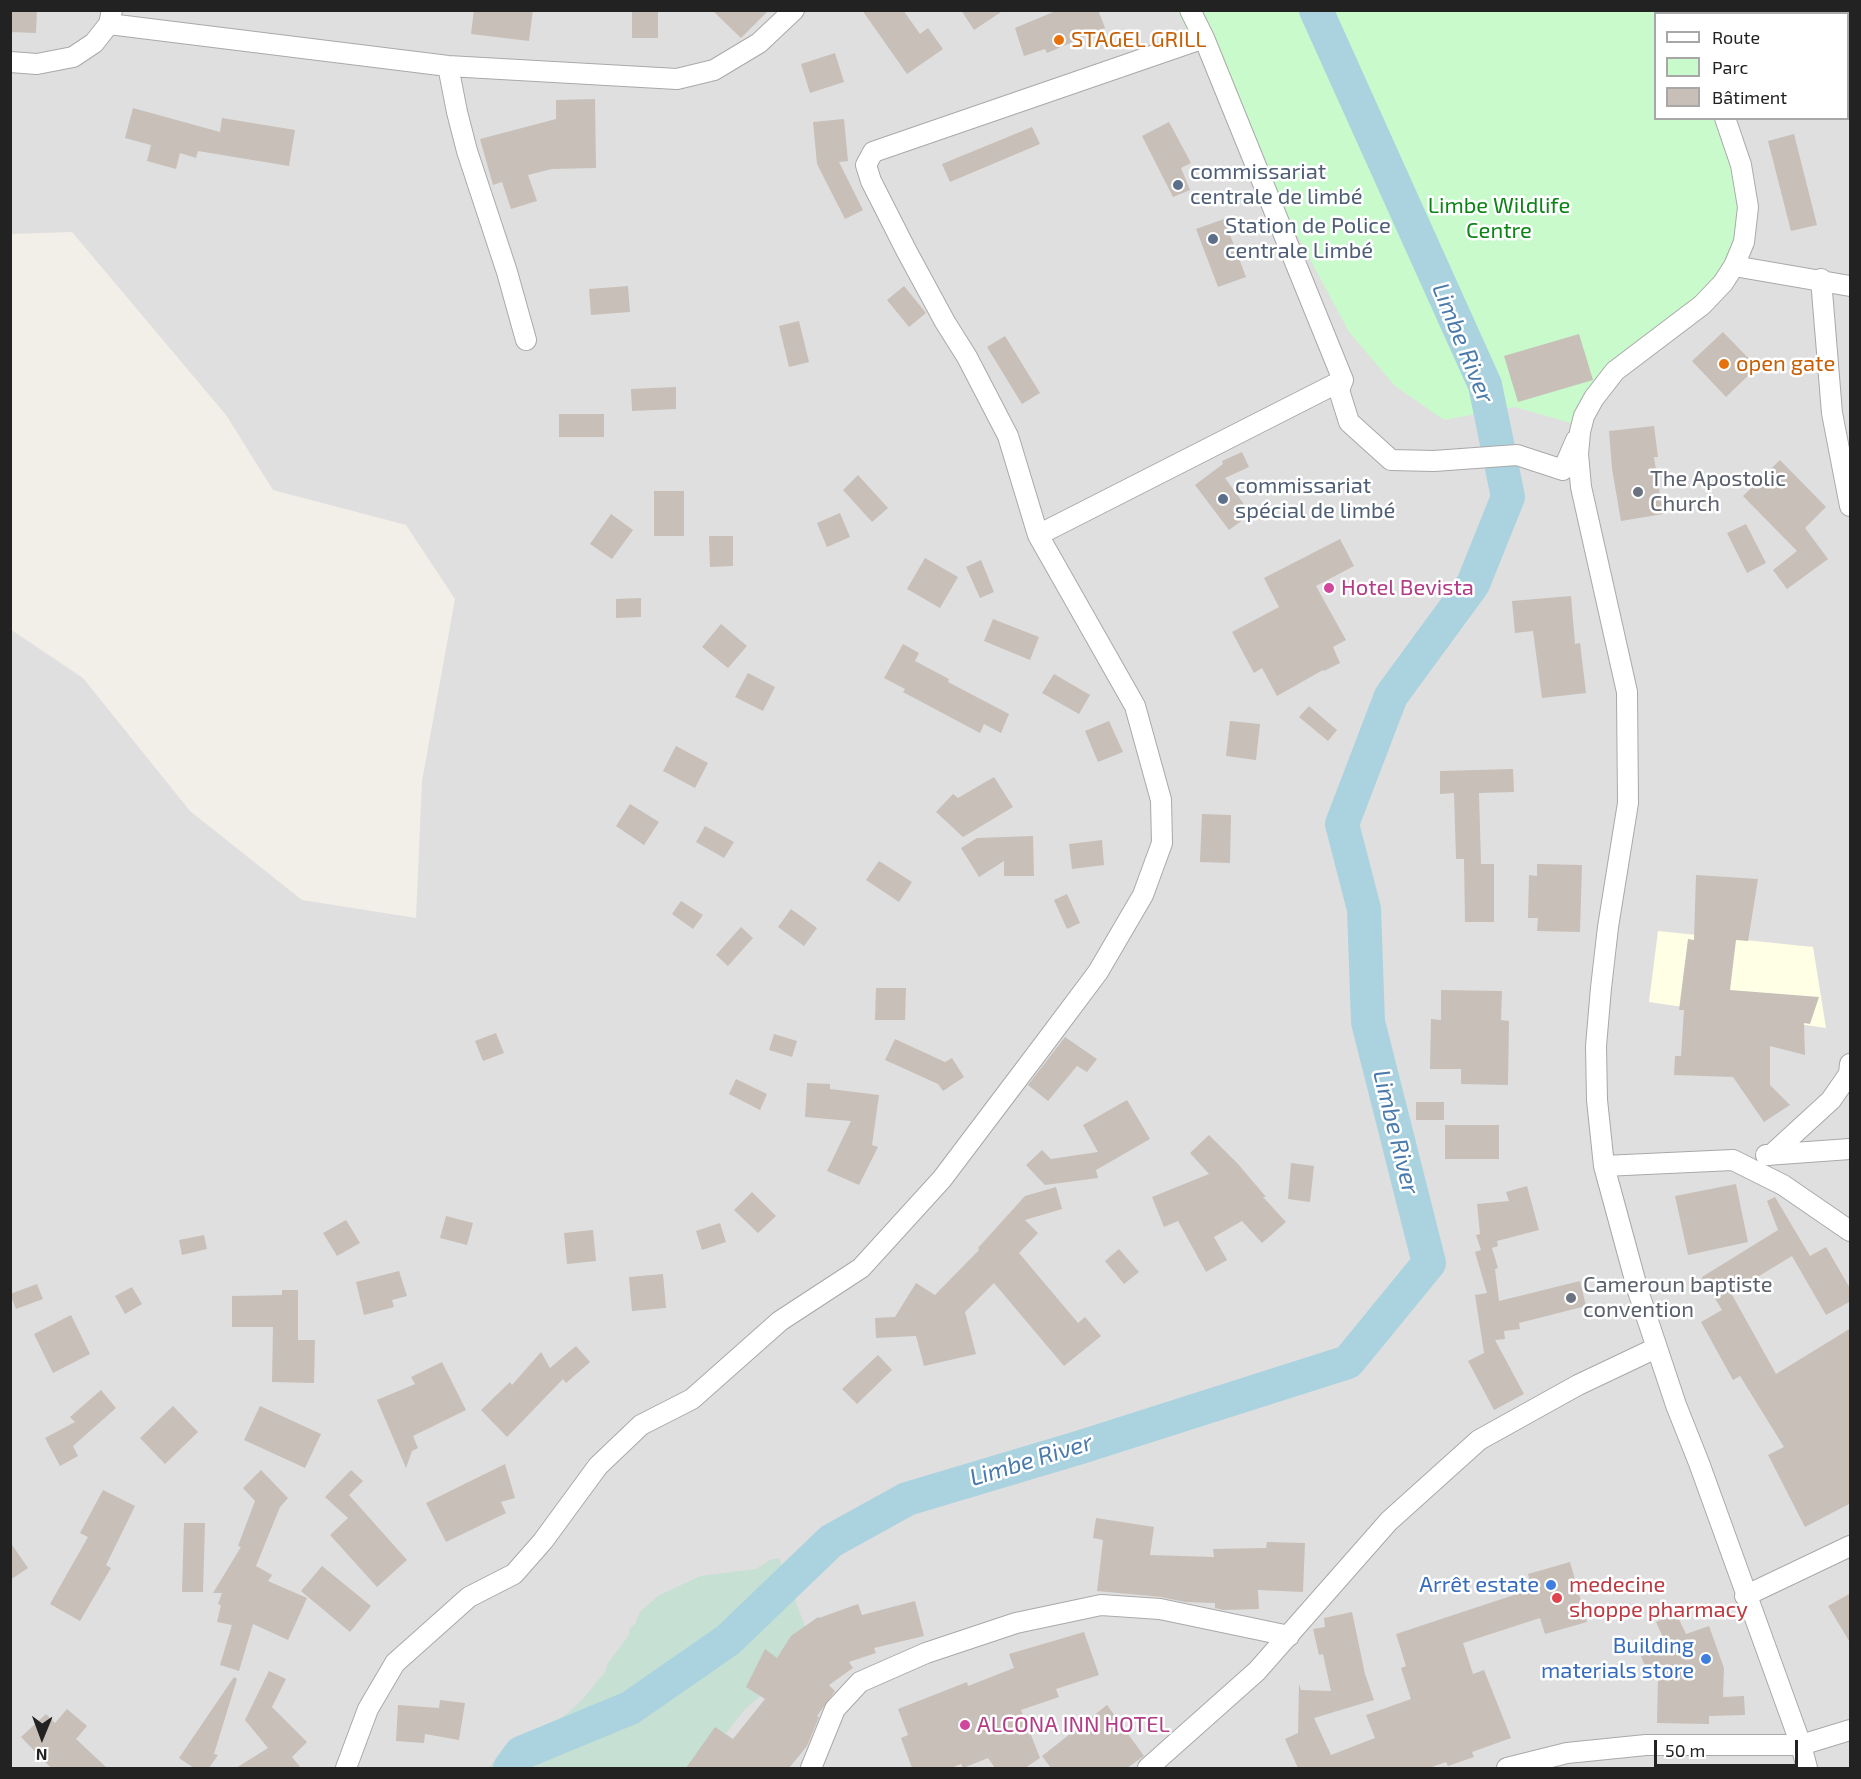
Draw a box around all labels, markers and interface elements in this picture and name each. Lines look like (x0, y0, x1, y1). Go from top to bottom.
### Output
legend (1654, 12, 1849, 120)
text: Route (1712, 26, 1760, 48)
place label: STAGEL GRILL (1071, 27, 1207, 53)
marker: STAGEL GRILL (1052, 33, 1066, 47)
text: Parc (1712, 56, 1748, 78)
text: Bâtiment (1712, 86, 1787, 108)
place label: commissariat centrale de limbé (1190, 159, 1363, 210)
marker: commissariat centrale de limbé (1171, 178, 1185, 192)
park label: Limbe Wildlife Centre (1428, 193, 1570, 244)
place label: Station de Police centrale Limbé (1225, 213, 1391, 264)
marker: Station de Police centrale Limbé (1206, 232, 1220, 246)
water label: Limbe River (1426, 279, 1500, 407)
place label: open gate (1736, 351, 1835, 377)
marker: open gate (1717, 357, 1731, 371)
place label: The Apostolic Church (1650, 466, 1786, 518)
place label: commissariat spécial de limbé (1235, 473, 1395, 524)
marker: The Apostolic Church (1631, 485, 1645, 499)
marker: commissariat spécial de limbé (1216, 492, 1230, 506)
place label: Hotel Bevista (1341, 575, 1474, 601)
marker: Hotel Bevista (1322, 581, 1336, 595)
water label: Limbe River (1367, 1067, 1425, 1197)
place label: Cameroun baptiste convention (1583, 1272, 1773, 1324)
marker: Cameroun baptiste convention (1564, 1291, 1578, 1305)
water label: Limbe River (966, 1428, 1096, 1492)
place label: Arrêt estate (1419, 1572, 1539, 1598)
place label: medecine shoppe pharmacy (1569, 1572, 1748, 1624)
marker: Arrêt estate (1544, 1578, 1558, 1592)
marker: medecine shoppe pharmacy (1550, 1591, 1564, 1605)
place label: Building materials store (1541, 1633, 1694, 1684)
marker: Building materials store (1699, 1652, 1713, 1666)
north arrow (12, 1707, 72, 1767)
place label: ALCONA INN HOTEL (977, 1712, 1170, 1738)
marker: ALCONA INN HOTEL (958, 1718, 972, 1732)
scale bar (1657, 1728, 1801, 1766)
text: 50 m (1665, 1739, 1705, 1761)
text: N (36, 1746, 48, 1765)

